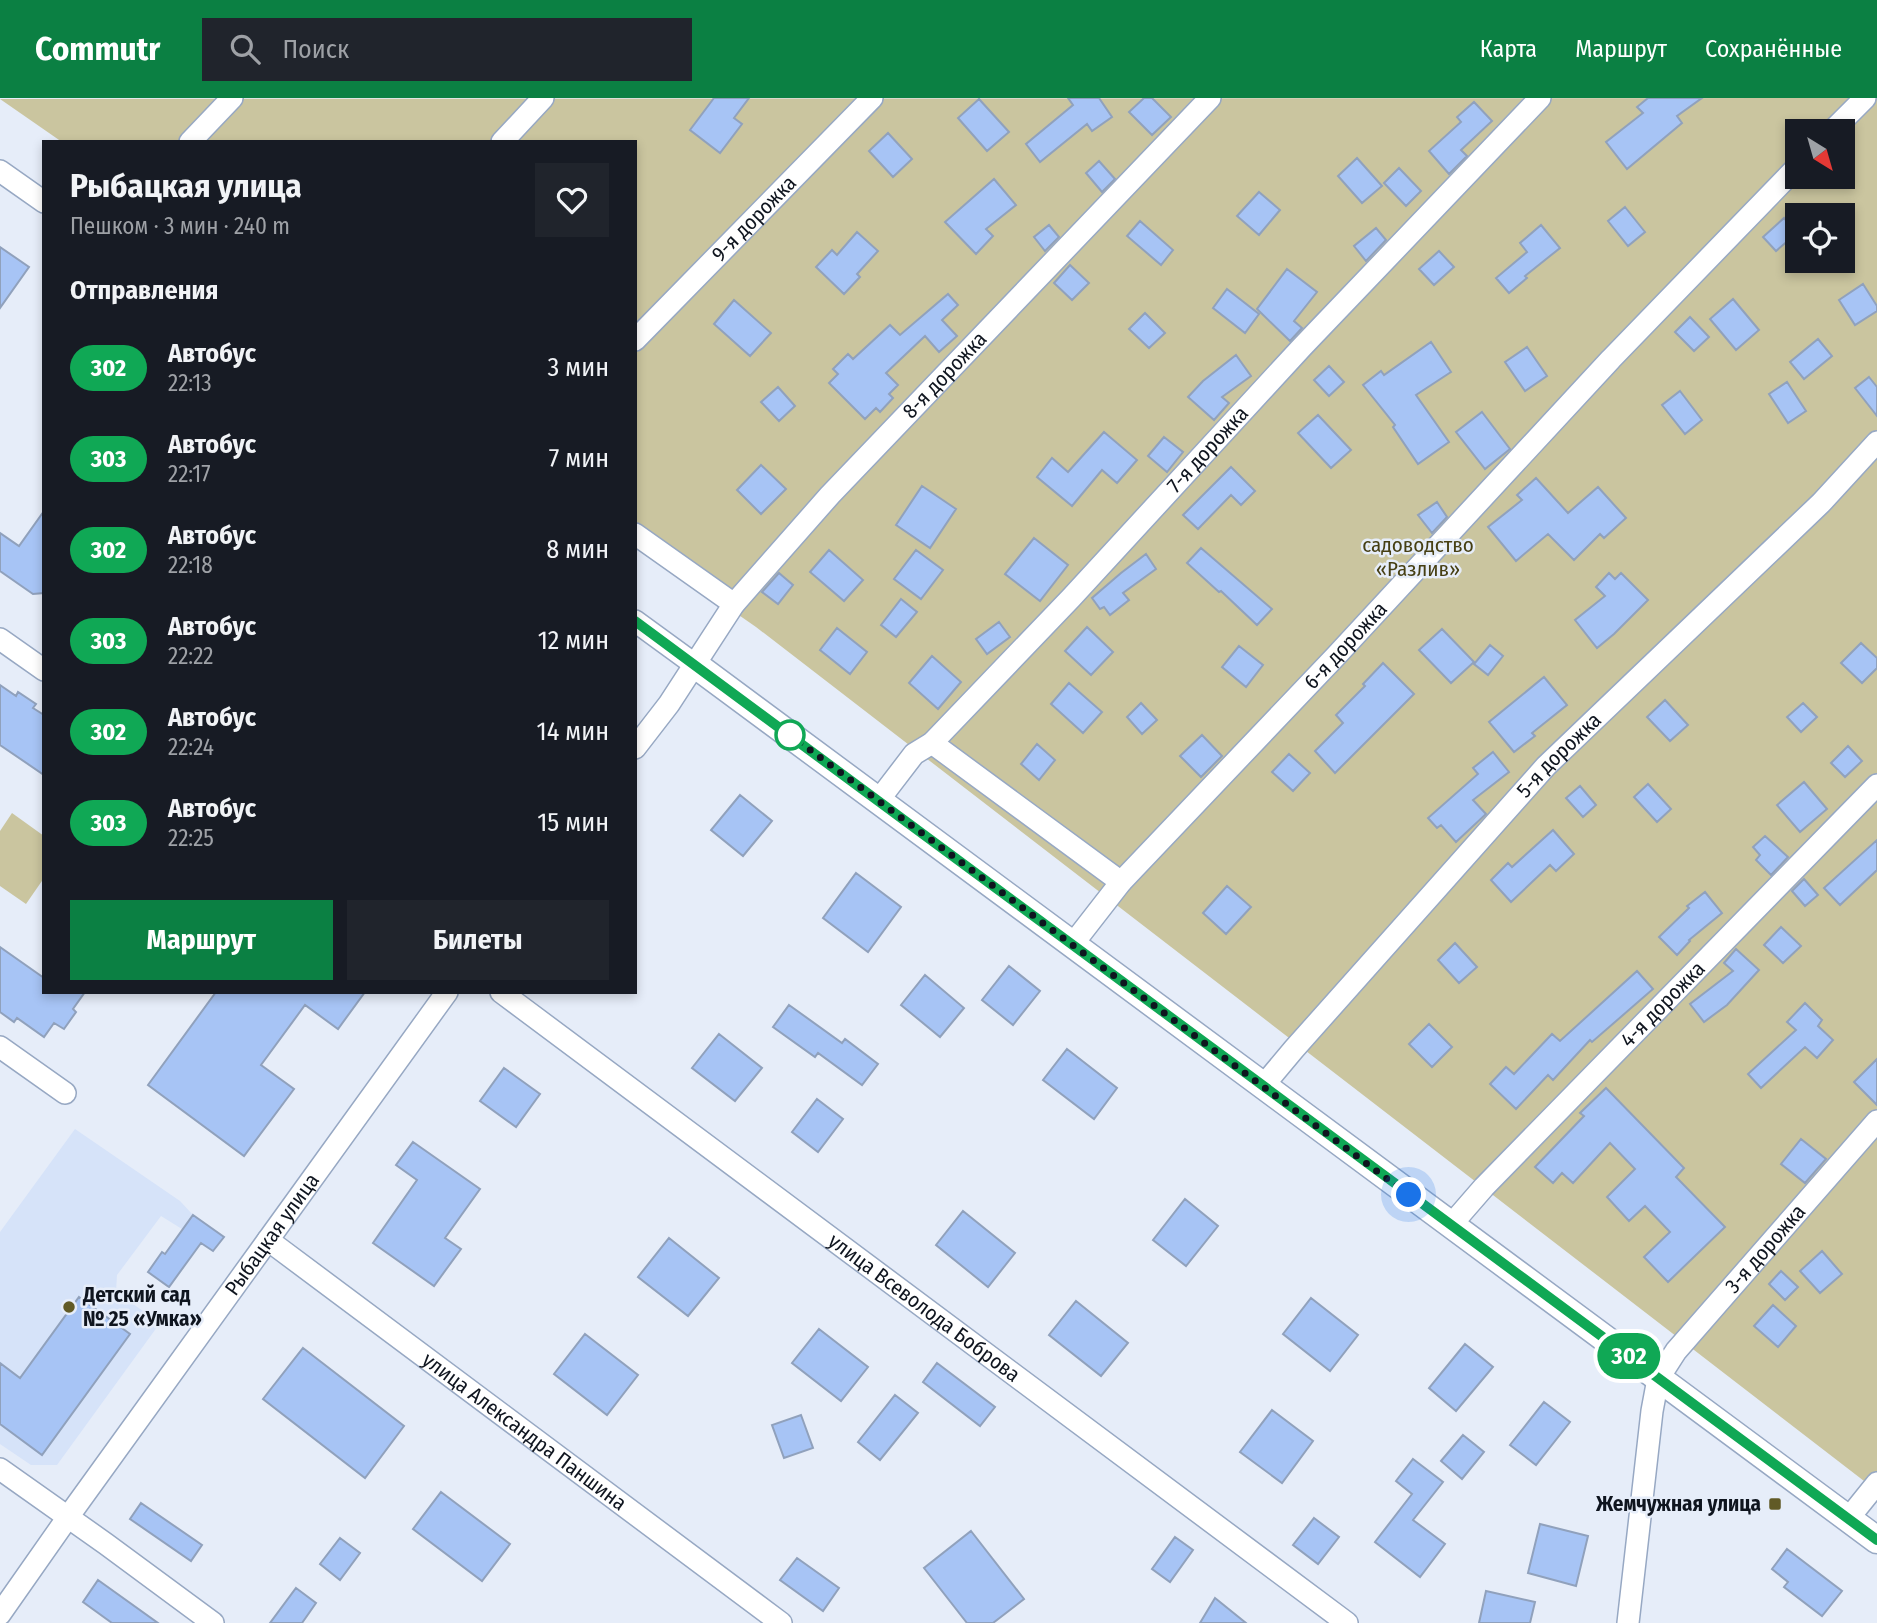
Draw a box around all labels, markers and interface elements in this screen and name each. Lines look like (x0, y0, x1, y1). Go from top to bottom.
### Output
search box (202, 18, 692, 81)
text: Commutr (35, 29, 160, 69)
icon: search (226, 30, 264, 68)
text: Поиск (282, 34, 349, 65)
text: Карта (1480, 35, 1537, 63)
text: Маршрут (1575, 35, 1667, 63)
text: Сохранённые (1705, 35, 1842, 63)
north arrow (1785, 119, 1855, 189)
map controls (1785, 119, 1855, 273)
button: heart (535, 163, 609, 237)
text: Рыбацкая улица (70, 166, 302, 206)
street label: 9-я дорожка (706, 170, 802, 267)
button: locate (1785, 203, 1855, 273)
text: Пешком · 3 мин · 240 m (70, 212, 290, 240)
text: Отправления (70, 275, 219, 306)
street label: 8-я дорожка (897, 326, 992, 424)
text: Автобус (168, 338, 256, 369)
text: 3 мин (548, 352, 609, 383)
text: 302 (91, 354, 126, 382)
text: 22:13 (168, 369, 212, 397)
street label: 7-я дорожка (1161, 401, 1254, 498)
text: Автобус (168, 429, 256, 460)
text: 7 мин (549, 443, 609, 474)
text: 303 (91, 445, 126, 473)
text: 22:17 (168, 460, 211, 488)
text: Автобус (168, 520, 256, 551)
park label: садоводство «Разлив» (1362, 532, 1474, 582)
text: 8 мин (546, 534, 609, 565)
text: 302 (91, 536, 126, 564)
text: 22:18 (168, 551, 213, 579)
street label: 6-я дорожка (1298, 596, 1393, 695)
text: Автобус (168, 611, 256, 642)
text: 12 мин (538, 625, 609, 656)
text: 303 (91, 627, 126, 655)
text: 22:22 (168, 642, 213, 670)
text: Автобус (168, 702, 256, 733)
street label: 5-я дорожка (1511, 707, 1607, 803)
text: 14 мин (537, 716, 609, 747)
text: 302 (91, 718, 126, 746)
unlabelled marker (775, 720, 805, 750)
text: 22:24 (168, 733, 214, 761)
text: Автобус (168, 793, 256, 824)
text: 15 мин (537, 807, 609, 838)
text: 303 (91, 809, 126, 837)
text: 22:25 (168, 824, 214, 852)
button: Маршрут (70, 900, 333, 980)
button: Билеты (347, 900, 609, 980)
street label: 4-я дорожка (1615, 956, 1710, 1053)
street label: Рыбацкая улица (219, 1168, 325, 1301)
your location (1391, 1177, 1426, 1212)
street label: 3-я дорожка (1720, 1199, 1811, 1298)
street label: улица Всеволода Боброва (823, 1228, 1025, 1388)
place label: Детский сад № 25 «Умка» (82, 1282, 202, 1332)
marker: Детский сад № 25 «Умка» (61, 1299, 77, 1315)
line badge: 302 (1589, 1333, 1669, 1379)
text: 302 (1611, 1342, 1647, 1370)
street label: улица Александра Паншина (417, 1347, 632, 1516)
place label: Жемчужная улица (1595, 1491, 1761, 1517)
marker: Жемчужная улица (1767, 1496, 1783, 1512)

